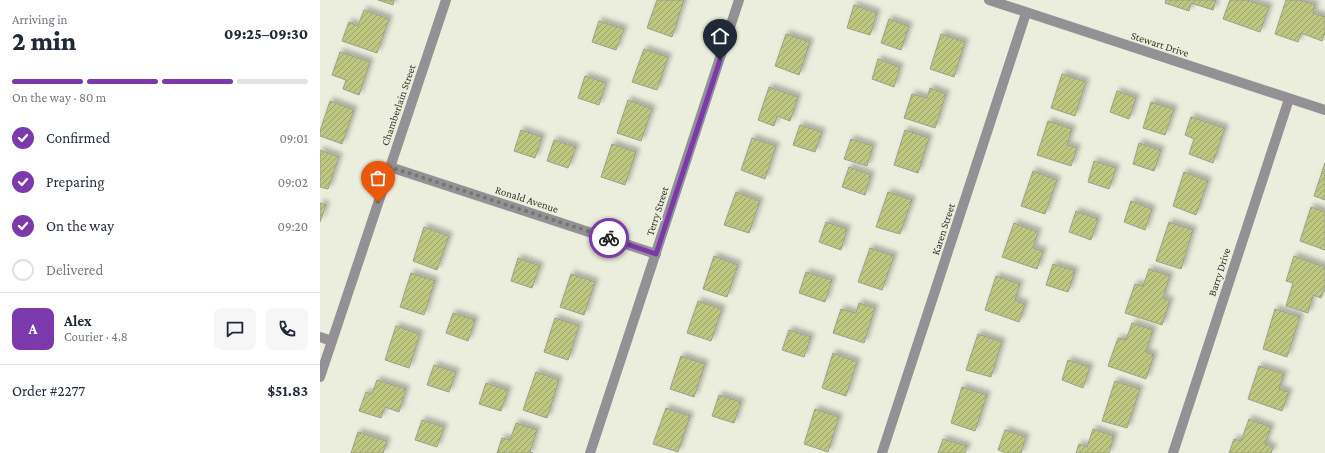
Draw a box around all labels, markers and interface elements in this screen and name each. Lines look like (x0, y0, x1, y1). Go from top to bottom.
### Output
text: Arriving in (12, 12, 68, 27)
pin (703, 19, 737, 60)
icon: home (709, 25, 731, 47)
text: 09:25–09:30 (224, 26, 308, 42)
text: 2 min (12, 27, 76, 56)
street label: Stewart Drive (1130, 29, 1191, 59)
street label: Chamberlain Street (378, 62, 418, 147)
text: On the way · 80 m (12, 90, 106, 105)
icon: check (12, 127, 34, 149)
text: Confirmed (46, 130, 110, 146)
text: 09:01 (279, 131, 308, 146)
pin (361, 161, 395, 202)
icon: bag (367, 167, 389, 189)
icon: check (12, 171, 34, 193)
text: Preparing (46, 174, 105, 190)
text: 09:02 (278, 175, 308, 190)
street label: Ronald Avenue (494, 183, 560, 215)
street label: Terry Street (643, 184, 672, 237)
street label: Karen Street (929, 201, 957, 256)
icon: check (12, 215, 34, 237)
text: On the way (46, 218, 114, 234)
courier (589, 218, 629, 258)
text: 09:20 (278, 219, 308, 234)
icon: bike (598, 227, 620, 249)
street label: Barry Drive (1206, 246, 1233, 298)
text: Delivered (46, 262, 103, 278)
button: chat (214, 308, 256, 350)
button: phone (266, 308, 308, 350)
text: Alex (64, 313, 92, 329)
text: A (29, 321, 37, 337)
text: Courier · 4.8 (64, 329, 128, 344)
text: Order #2277 (12, 383, 85, 399)
text: $51.83 (267, 383, 308, 399)

